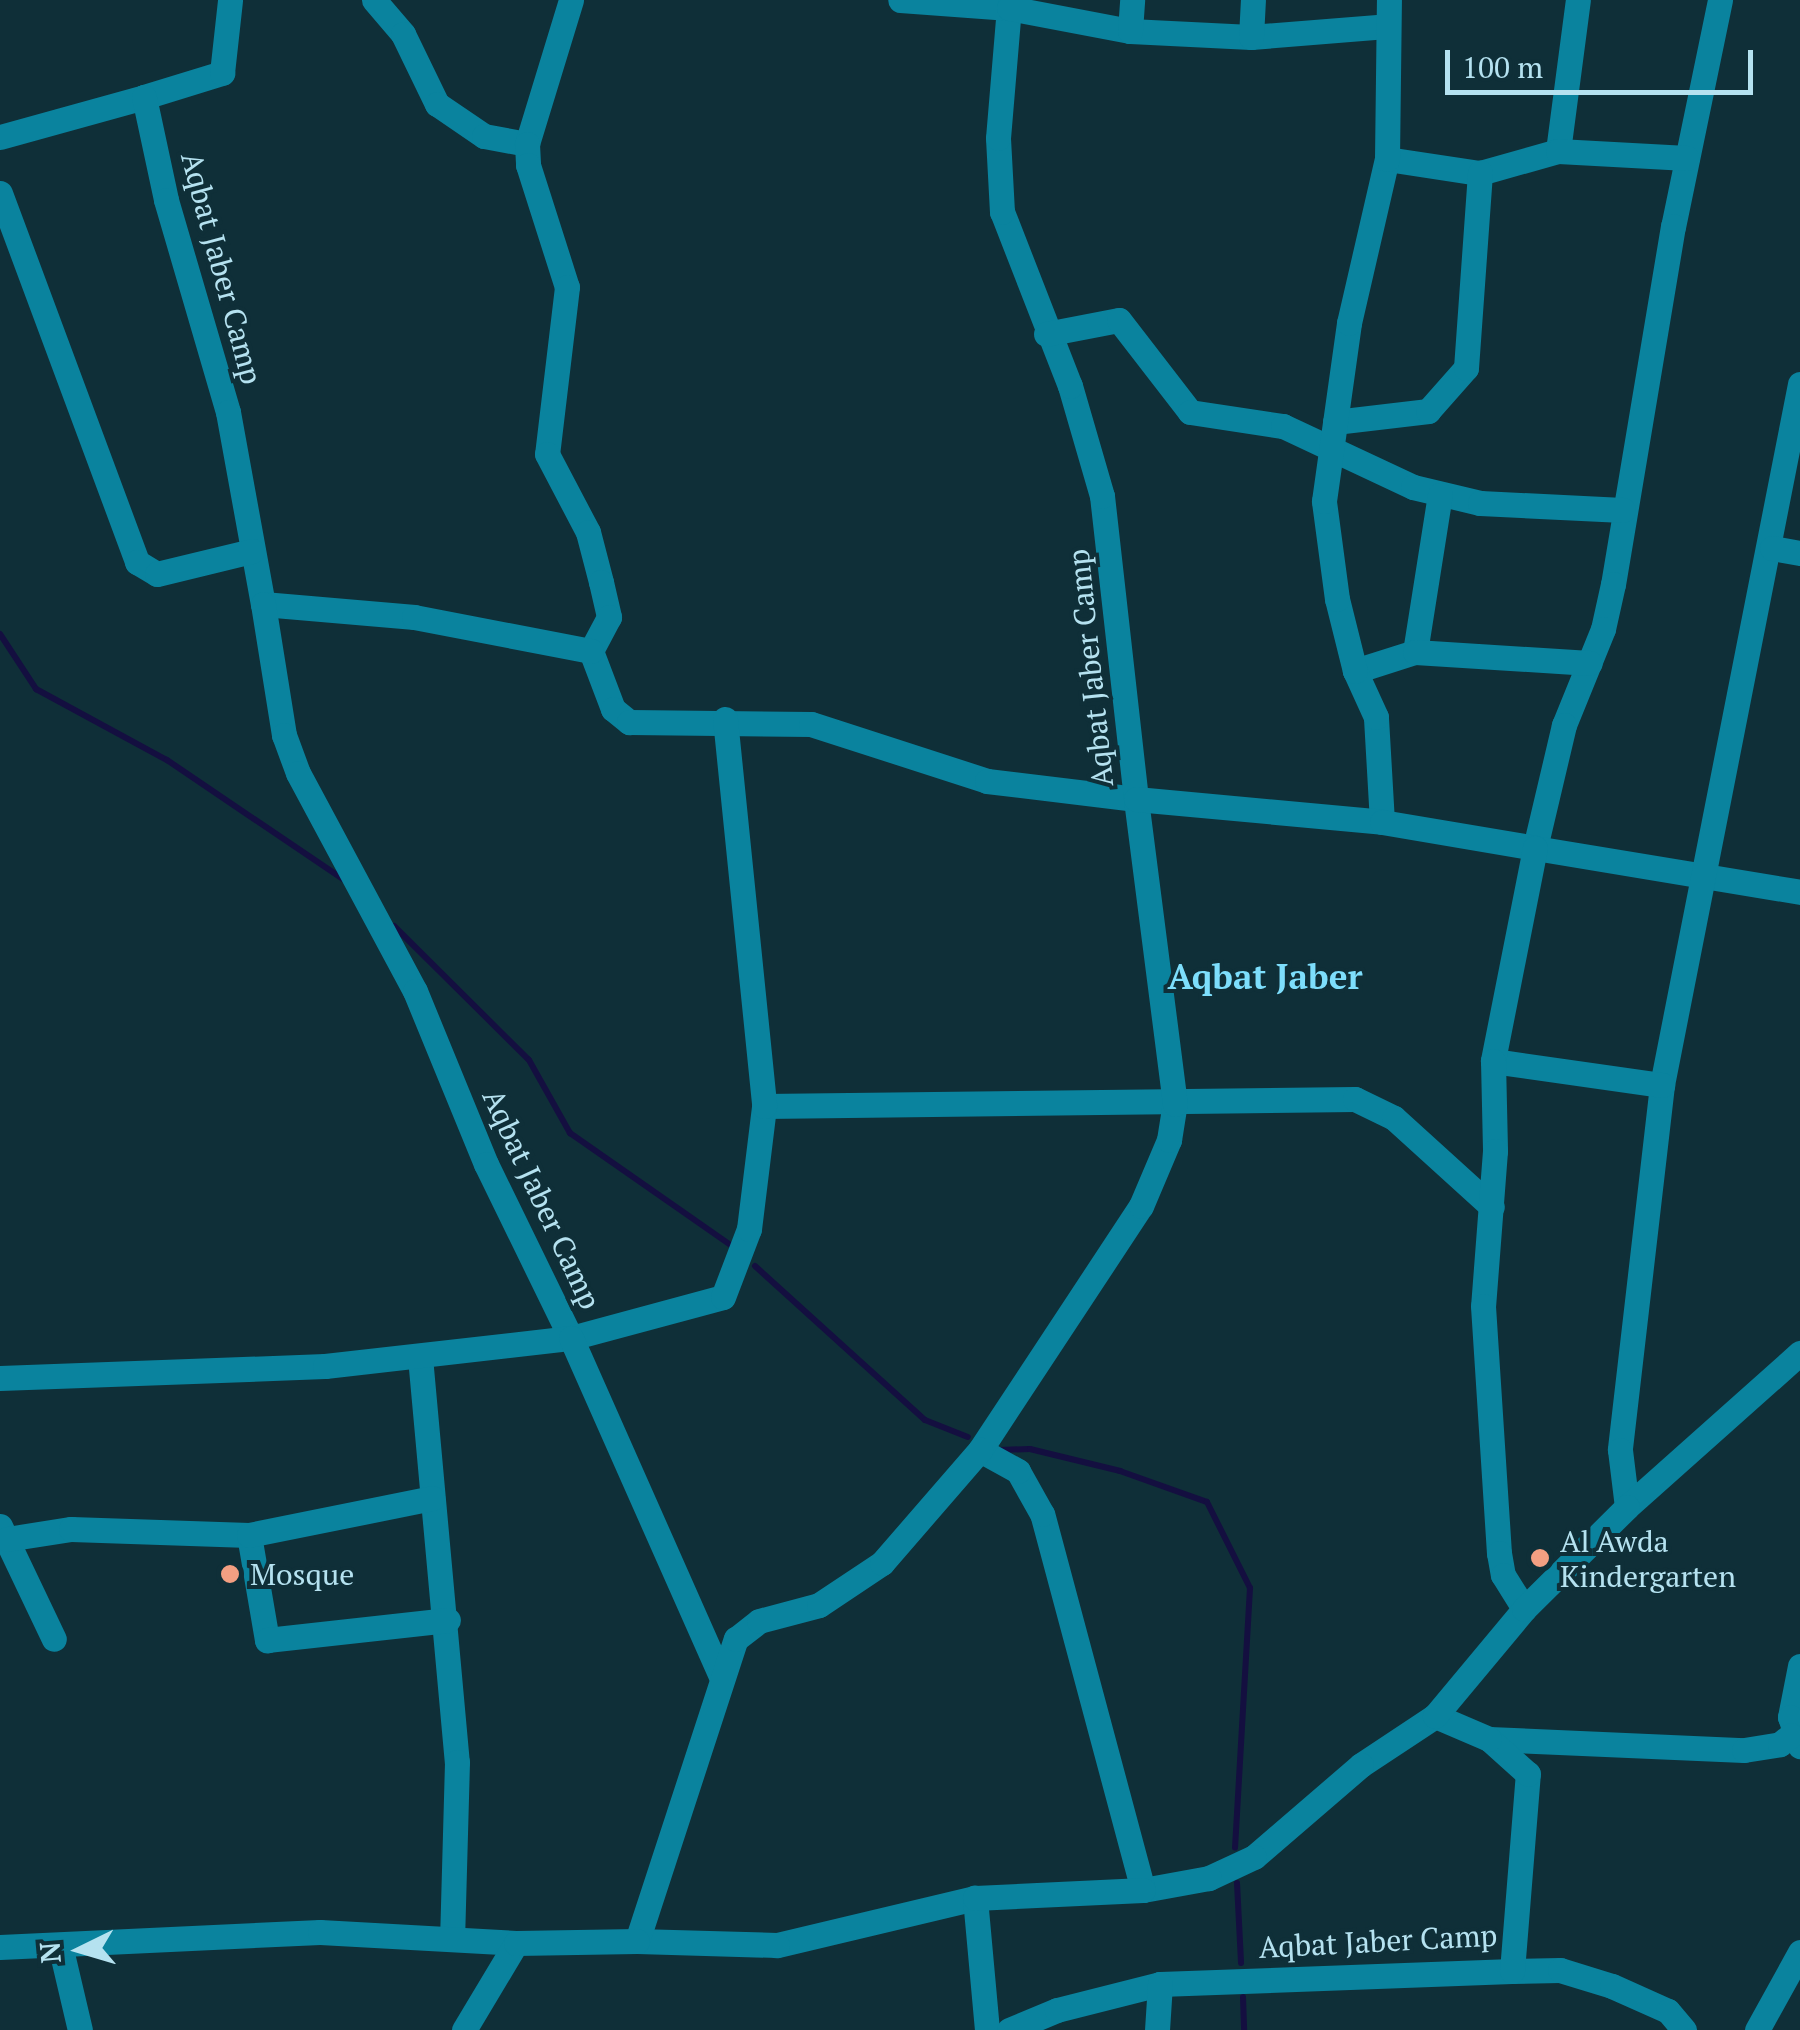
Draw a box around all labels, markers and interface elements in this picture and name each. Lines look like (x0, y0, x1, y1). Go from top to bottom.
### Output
scale bar (1450, 30, 1758, 92)
text: 100 m (1462, 47, 1543, 87)
street label: Aqbat Jaber Camp (174, 148, 270, 388)
street label: Aqbat Jaber Camp (1060, 547, 1120, 789)
district label: Aqbat Jaber (1167, 955, 1363, 997)
street label: Aqbat Jaber Camp (475, 1083, 609, 1315)
place label: Al Awda Kindergarten (1560, 1523, 1736, 1594)
marker: Al Awda Kindergarten (1529, 1547, 1551, 1569)
place label: Mosque (250, 1556, 354, 1592)
marker: Mosque (219, 1563, 241, 1585)
north arrow (30, 1900, 130, 2000)
street label: Aqbat Jaber Camp (1258, 1917, 1498, 1965)
text: N (30, 1940, 69, 1965)

